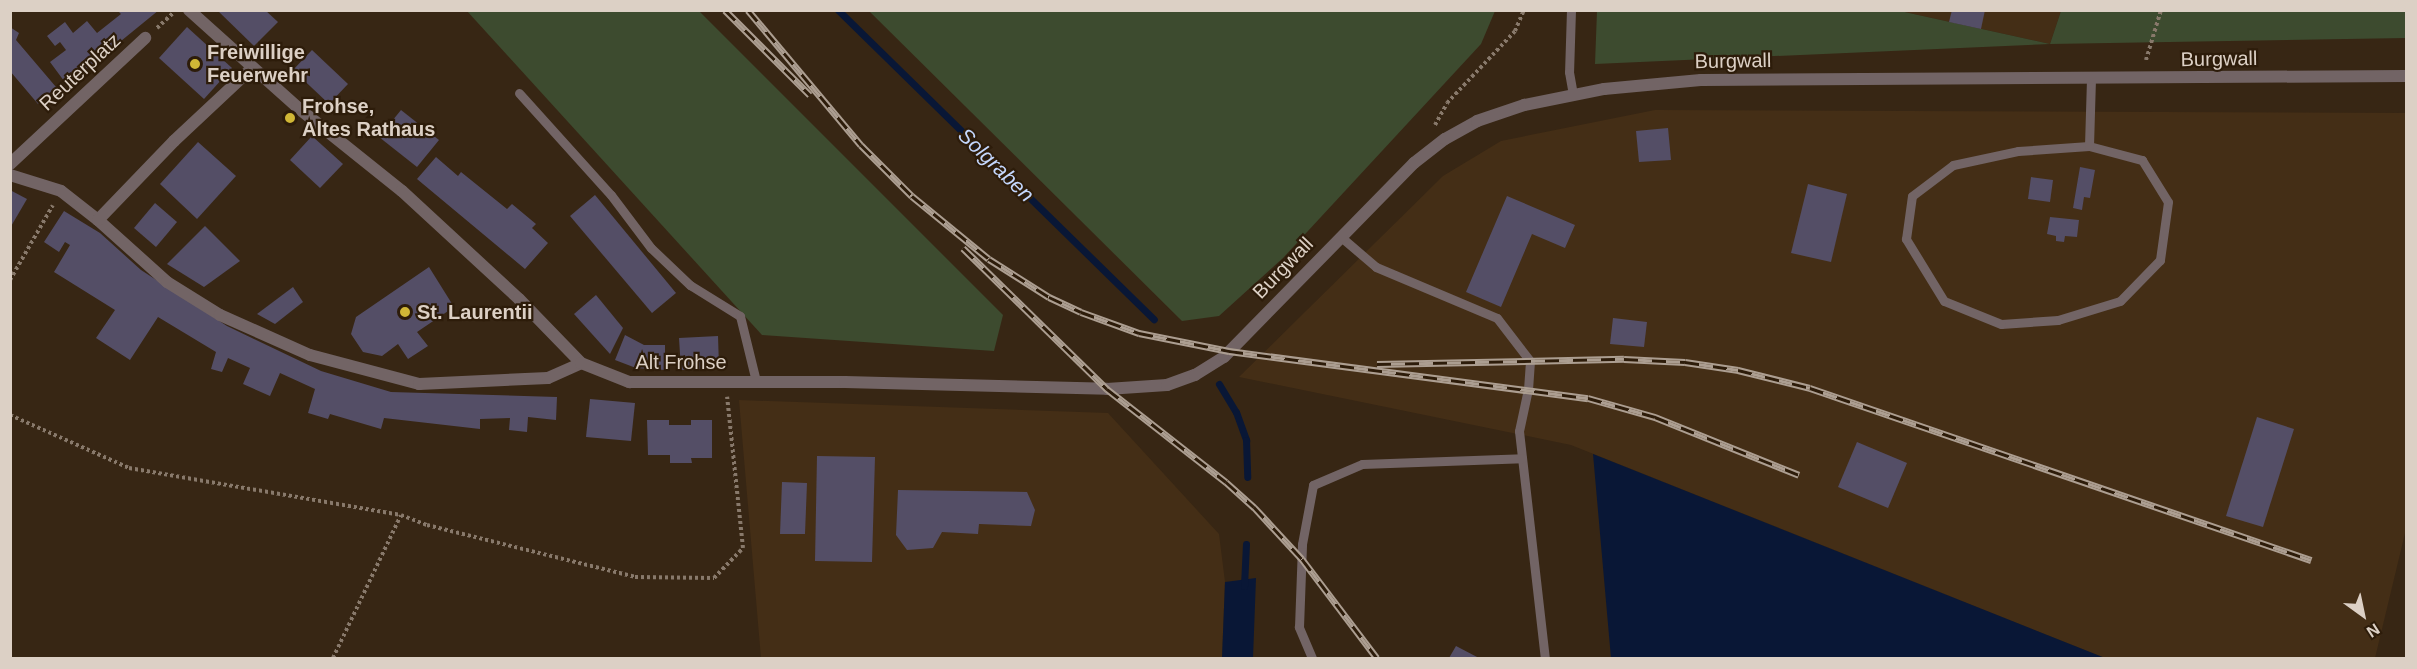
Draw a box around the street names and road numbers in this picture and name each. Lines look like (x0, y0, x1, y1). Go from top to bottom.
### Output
street label: Reuterplatz (34, 28, 126, 116)
street label: Burgwall (2180, 46, 2258, 72)
street label: Burgwall (1694, 48, 1772, 74)
street label: Burgwall (1248, 232, 1318, 304)
street label: Alt Frohse (635, 350, 727, 374)

